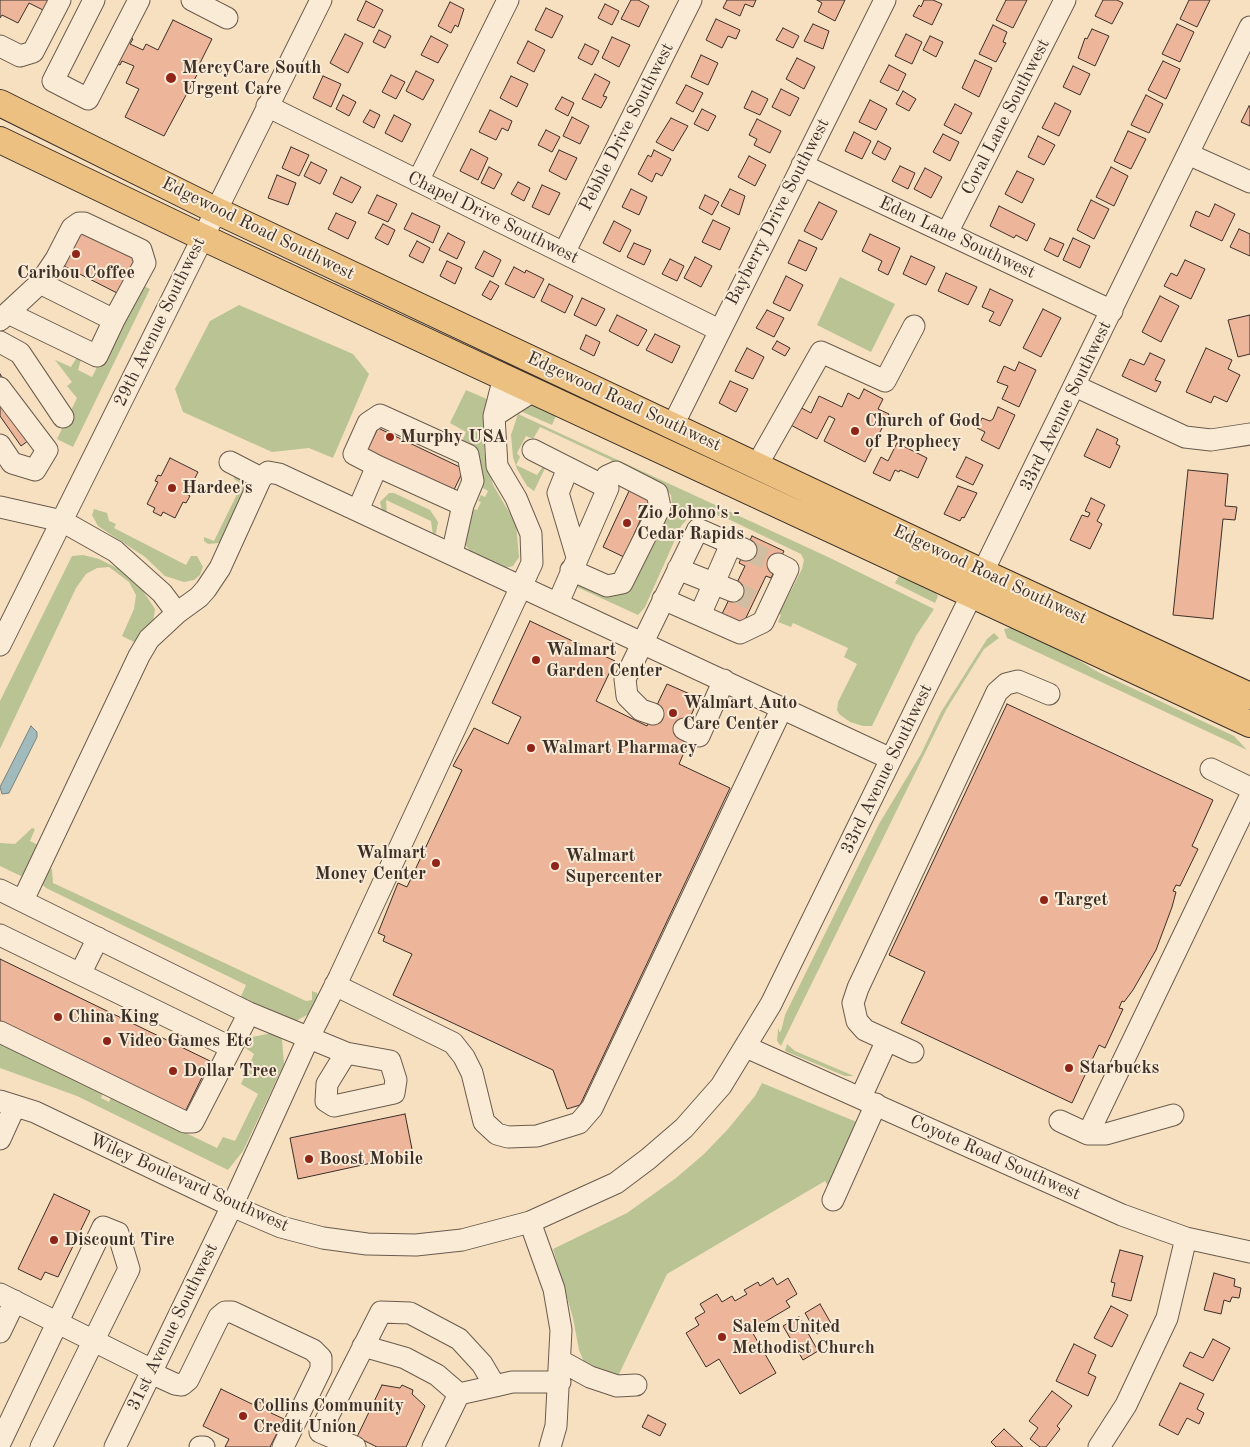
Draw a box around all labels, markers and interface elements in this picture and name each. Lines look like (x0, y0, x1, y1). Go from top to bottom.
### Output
street label: Coral Lane Southwest (957, 35, 1055, 199)
street label: Pebble Drive Southwest (575, 39, 679, 215)
place label: MercyCare South Urgent Care (182, 57, 321, 100)
marker: MercyCare South Urgent Care (164, 71, 178, 85)
street label: Bayberry Drive Southwest (721, 115, 835, 309)
street label: Chapel Drive Southwest (404, 167, 582, 269)
street label: Edgewood Road Southwest (158, 173, 358, 285)
street label: Eden Lane Southwest (875, 192, 1039, 284)
street label: 29th Avenue Southwest (110, 234, 210, 410)
marker: Caribou Coffee (70, 248, 82, 260)
place label: Caribou Coffee (17, 262, 135, 284)
street label: 33rd Avenue Southwest (1015, 318, 1117, 494)
street label: Edgewood Road Southwest (524, 347, 724, 457)
place label: Church of God of Prophecy (865, 410, 980, 452)
marker: Church of God of Prophecy (849, 425, 861, 437)
place label: Murphy USA (400, 426, 506, 448)
marker: Murphy USA (384, 431, 396, 443)
place label: Hardee's (182, 477, 253, 499)
marker: Hardee's (166, 482, 178, 494)
place label: Zio Johno's - Cedar Rapids (637, 502, 744, 544)
marker: Zio Johno's - Cedar Rapids (621, 517, 633, 529)
street label: Edgewood Road Southwest (890, 520, 1090, 630)
place label: Walmart Garden Center (546, 639, 662, 682)
marker: Walmart Garden Center (530, 654, 542, 666)
street label: 33rd Avenue Southwest (836, 681, 938, 857)
place label: Walmart Auto Care Center (683, 692, 797, 734)
marker: Walmart Auto Care Center (667, 707, 679, 719)
place label: Walmart Pharmacy (541, 737, 697, 759)
marker: Walmart Pharmacy (525, 742, 537, 754)
place label: Walmart Money Center (315, 842, 426, 884)
place label: Walmart Supercenter (565, 845, 662, 888)
marker: Walmart Money Center (430, 857, 442, 869)
marker: Walmart Supercenter (549, 860, 561, 872)
place label: Target (1054, 889, 1108, 911)
marker: Target (1038, 894, 1050, 906)
place label: China King (68, 1006, 159, 1028)
marker: China King (52, 1011, 64, 1023)
place label: Video Games Etc (117, 1030, 253, 1052)
marker: Video Games Etc (101, 1035, 113, 1047)
place label: Starbucks (1079, 1057, 1159, 1079)
place label: Dollar Tree (183, 1060, 277, 1082)
marker: Starbucks (1063, 1062, 1075, 1074)
marker: Dollar Tree (167, 1065, 179, 1077)
street label: Coyote Road Southwest (906, 1111, 1084, 1205)
street label: Wiley Boulevard Southwest (86, 1129, 292, 1237)
place label: Boost Mobile (319, 1148, 423, 1170)
marker: Boost Mobile (303, 1153, 315, 1165)
place label: Discount Tire (64, 1229, 175, 1251)
marker: Discount Tire (48, 1234, 60, 1246)
street label: 31st Avenue Southwest (123, 1240, 223, 1414)
place label: Salem United Methodist Church (732, 1316, 875, 1358)
marker: Salem United Methodist Church (716, 1331, 728, 1343)
place label: Collins Community Credit Union (253, 1395, 404, 1438)
marker: Collins Community Credit Union (237, 1410, 249, 1422)

